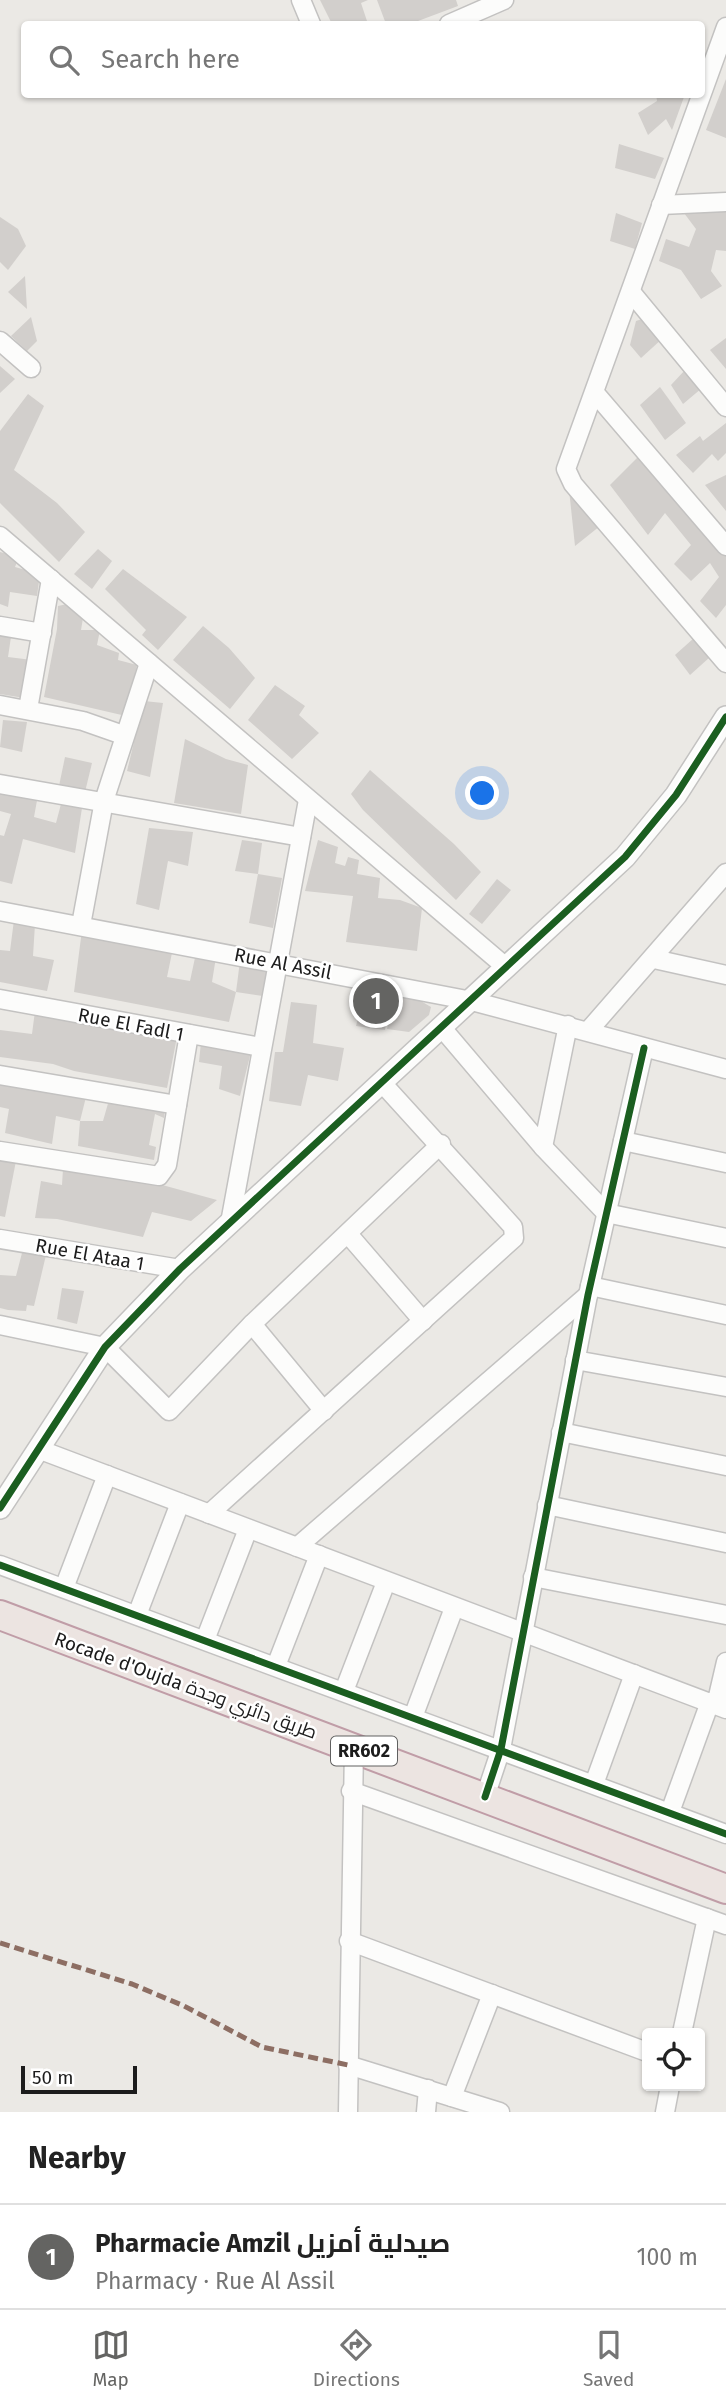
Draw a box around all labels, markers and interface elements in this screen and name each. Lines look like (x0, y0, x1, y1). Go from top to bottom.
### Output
search box (21, 21, 705, 98)
icon: search (45, 41, 83, 79)
text: Search here (101, 44, 240, 75)
your location (465, 776, 499, 810)
street label: Rue Al Assil (232, 943, 334, 984)
pin: 1 (353, 975, 399, 1027)
street label: Rue El Fadl 1 (76, 1003, 186, 1046)
street label: Rue El Ataa 1 (34, 1234, 146, 1275)
street label: Rocade d'Oujda طريق دائري وجدة (50, 1627, 320, 1747)
road number: RR602 (331, 1736, 397, 1766)
map controls (642, 2028, 705, 2091)
button: locate (642, 2028, 705, 2091)
scale bar (21, 2063, 136, 2095)
text: 50 m (32, 2066, 73, 2089)
text: Nearby (28, 2140, 126, 2176)
text: Pharmacie Amzil صيدلية أمزيل (95, 2228, 450, 2259)
text: 1 (46, 2243, 56, 2271)
text: 100 m (637, 2243, 698, 2271)
text: Pharmacy · Rue Al Assil (95, 2267, 335, 2295)
tab: Map (92, 2326, 130, 2391)
tab: Directions (313, 2326, 400, 2391)
tab: Saved (583, 2326, 634, 2391)

